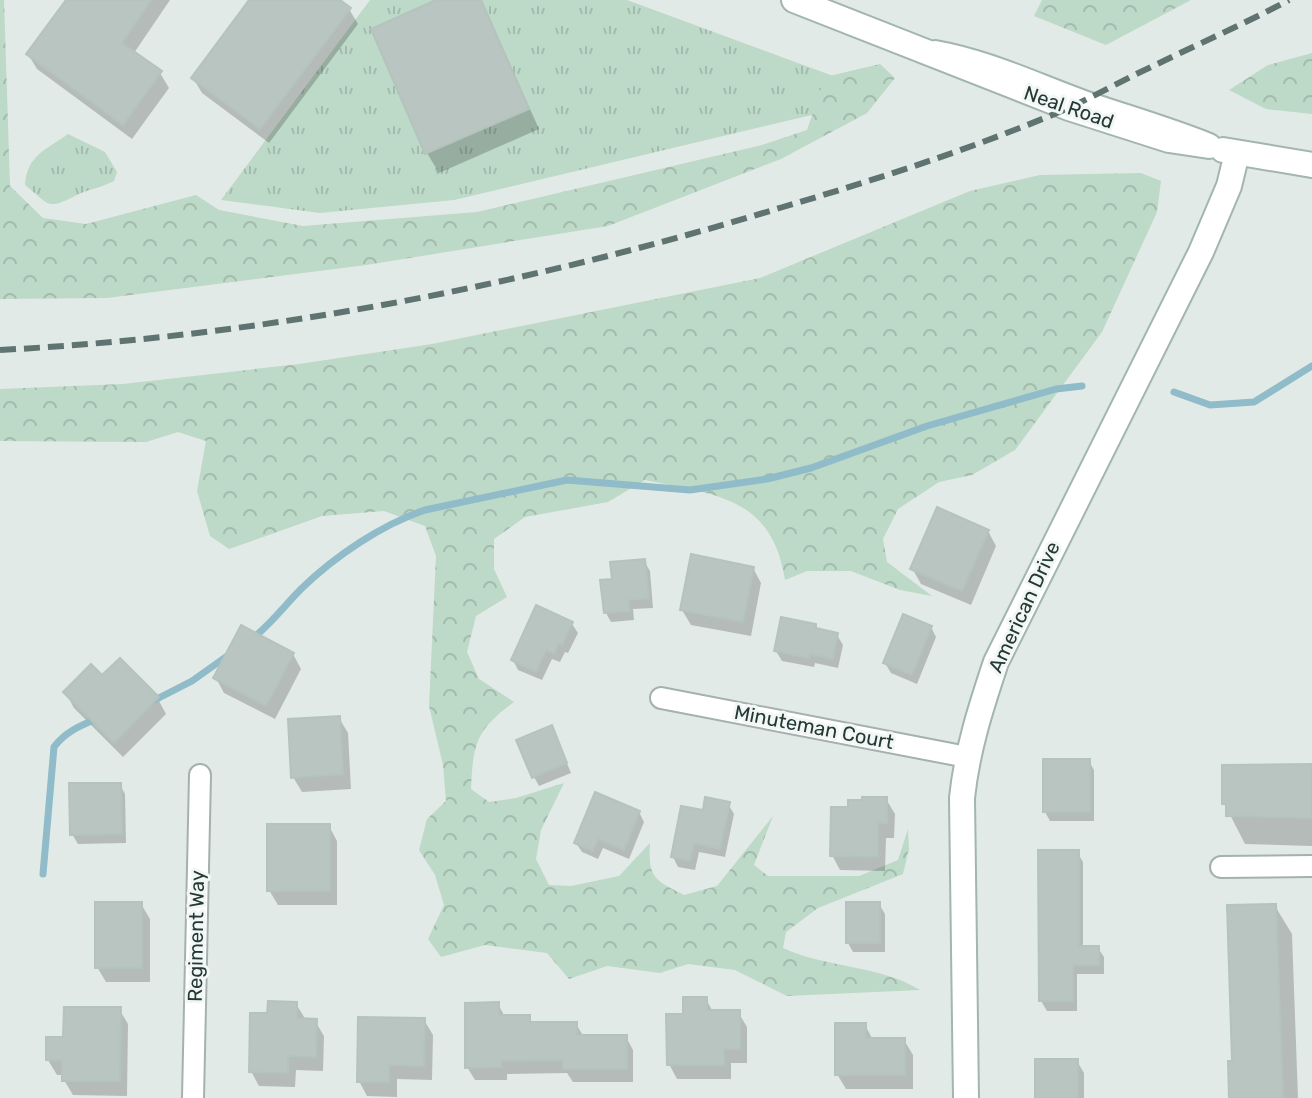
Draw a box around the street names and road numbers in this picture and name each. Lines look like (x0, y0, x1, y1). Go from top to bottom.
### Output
street label: Neal Road (1021, 80, 1117, 134)
street label: American Drive (983, 538, 1065, 676)
street label: Minuteman Court (732, 700, 896, 754)
street label: Regiment Way (183, 870, 209, 1002)

